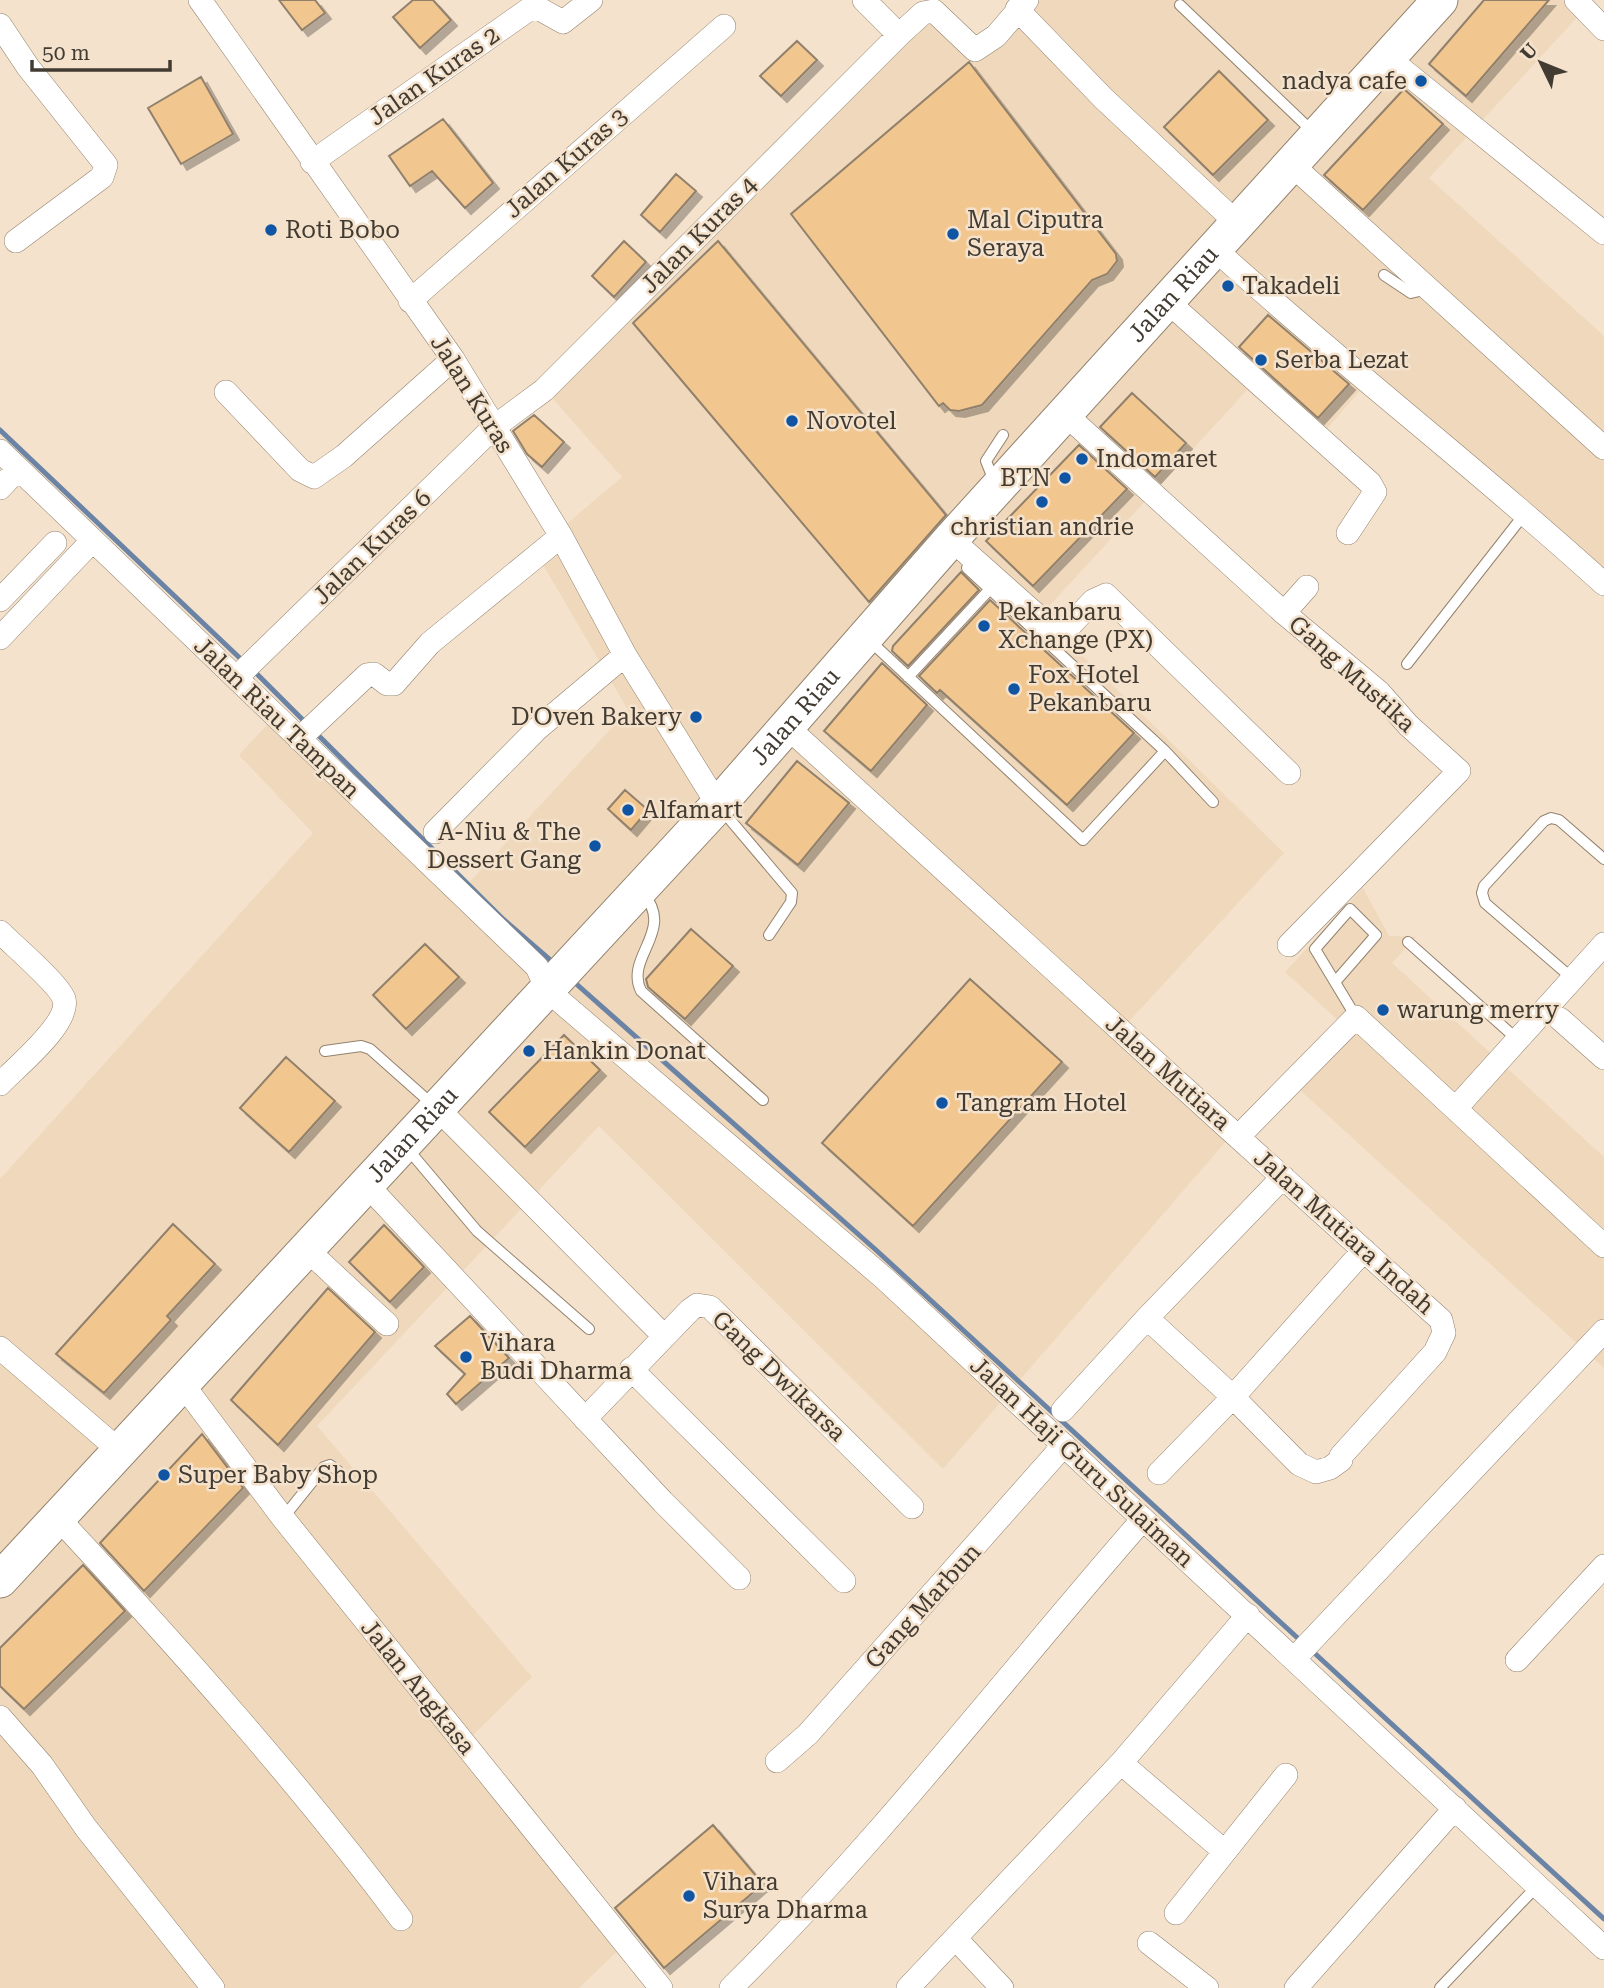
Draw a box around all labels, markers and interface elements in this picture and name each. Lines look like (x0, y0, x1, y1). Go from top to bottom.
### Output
street label: Jalan Kuras 2 (363, 21, 505, 131)
scale bar (32, 28, 170, 72)
north arrow (1506, 28, 1576, 98)
text: U (1516, 38, 1543, 65)
text: 50 m (42, 41, 90, 65)
place label: nadya cafe (1282, 67, 1407, 95)
marker: nadya cafe (1413, 73, 1429, 89)
street label: Jalan Kuras 3 (499, 102, 633, 224)
street label: Jalan Kuras 4 (635, 171, 763, 299)
place label: Mal Ciputra Seraya (967, 206, 1104, 262)
place label: Roti Bobo (285, 216, 400, 244)
marker: Roti Bobo (263, 222, 279, 238)
marker: Mal Ciputra Seraya (945, 226, 961, 242)
street label: Jalan Riau (1123, 240, 1224, 348)
place label: Takadeli (1242, 272, 1340, 300)
marker: Takadeli (1220, 278, 1236, 294)
street label: Jalan Kuras (425, 330, 519, 458)
place label: Serba Lezat (1275, 346, 1409, 374)
marker: Serba Lezat (1253, 352, 1269, 368)
place label: Novotel (806, 407, 896, 435)
marker: Novotel (784, 413, 800, 429)
place label: Indomaret (1096, 445, 1217, 473)
marker: Indomaret (1074, 451, 1090, 467)
place label: BTN (1000, 464, 1051, 492)
marker: BTN (1057, 470, 1073, 486)
street label: Jalan Kuras 6 (307, 484, 437, 610)
marker: christian andrie (1034, 494, 1050, 510)
place label: christian andrie (950, 513, 1134, 541)
place label: Pekanbaru Xchange (PX) (998, 598, 1153, 654)
street label: Gang Mustika (1283, 610, 1421, 738)
marker: Pekanbaru Xchange (PX) (976, 618, 992, 634)
street label: Jalan Riau Tampan (188, 632, 366, 804)
place label: Fox Hotel Pekanbaru (1028, 661, 1151, 717)
street label: Jalan Riau (745, 662, 846, 771)
marker: Fox Hotel Pekanbaru (1006, 681, 1022, 697)
place label: D'Oven Bakery (511, 703, 683, 731)
marker: D'Oven Bakery (688, 709, 704, 725)
place label: Alfamart (642, 796, 743, 824)
marker: Alfamart (620, 802, 636, 818)
place label: A-Niu & The Dessert Gang (427, 818, 581, 874)
marker: A-Niu & The Dessert Gang (587, 838, 603, 854)
place label: warung merry (1397, 996, 1560, 1024)
marker: warung merry (1375, 1002, 1391, 1018)
street label: Jalan Mutiara (1100, 1010, 1236, 1136)
place label: Hankin Donat (543, 1037, 706, 1065)
marker: Hankin Donat (521, 1043, 537, 1059)
street label: Jalan Riau (361, 1081, 464, 1188)
place label: Tangram Hotel (956, 1089, 1127, 1117)
marker: Tangram Hotel (934, 1095, 950, 1111)
street label: Jalan Mutiara Indah (1248, 1144, 1440, 1320)
street label: Gang Dwikarsa (706, 1305, 852, 1447)
place label: Vihara Budi Dharma (480, 1329, 632, 1385)
marker: Vihara Budi Dharma (458, 1349, 474, 1365)
street label: Jalan Haji Guru Sulaiman (965, 1351, 1199, 1573)
place label: Super Baby Shop (178, 1461, 378, 1489)
marker: Super Baby Shop (156, 1467, 172, 1483)
street label: Gang Marbun (860, 1538, 986, 1674)
street label: Jalan Angkasa (355, 1614, 481, 1760)
place label: Vihara Surya Dharma (703, 1868, 868, 1924)
marker: Vihara Surya Dharma (681, 1888, 697, 1904)

